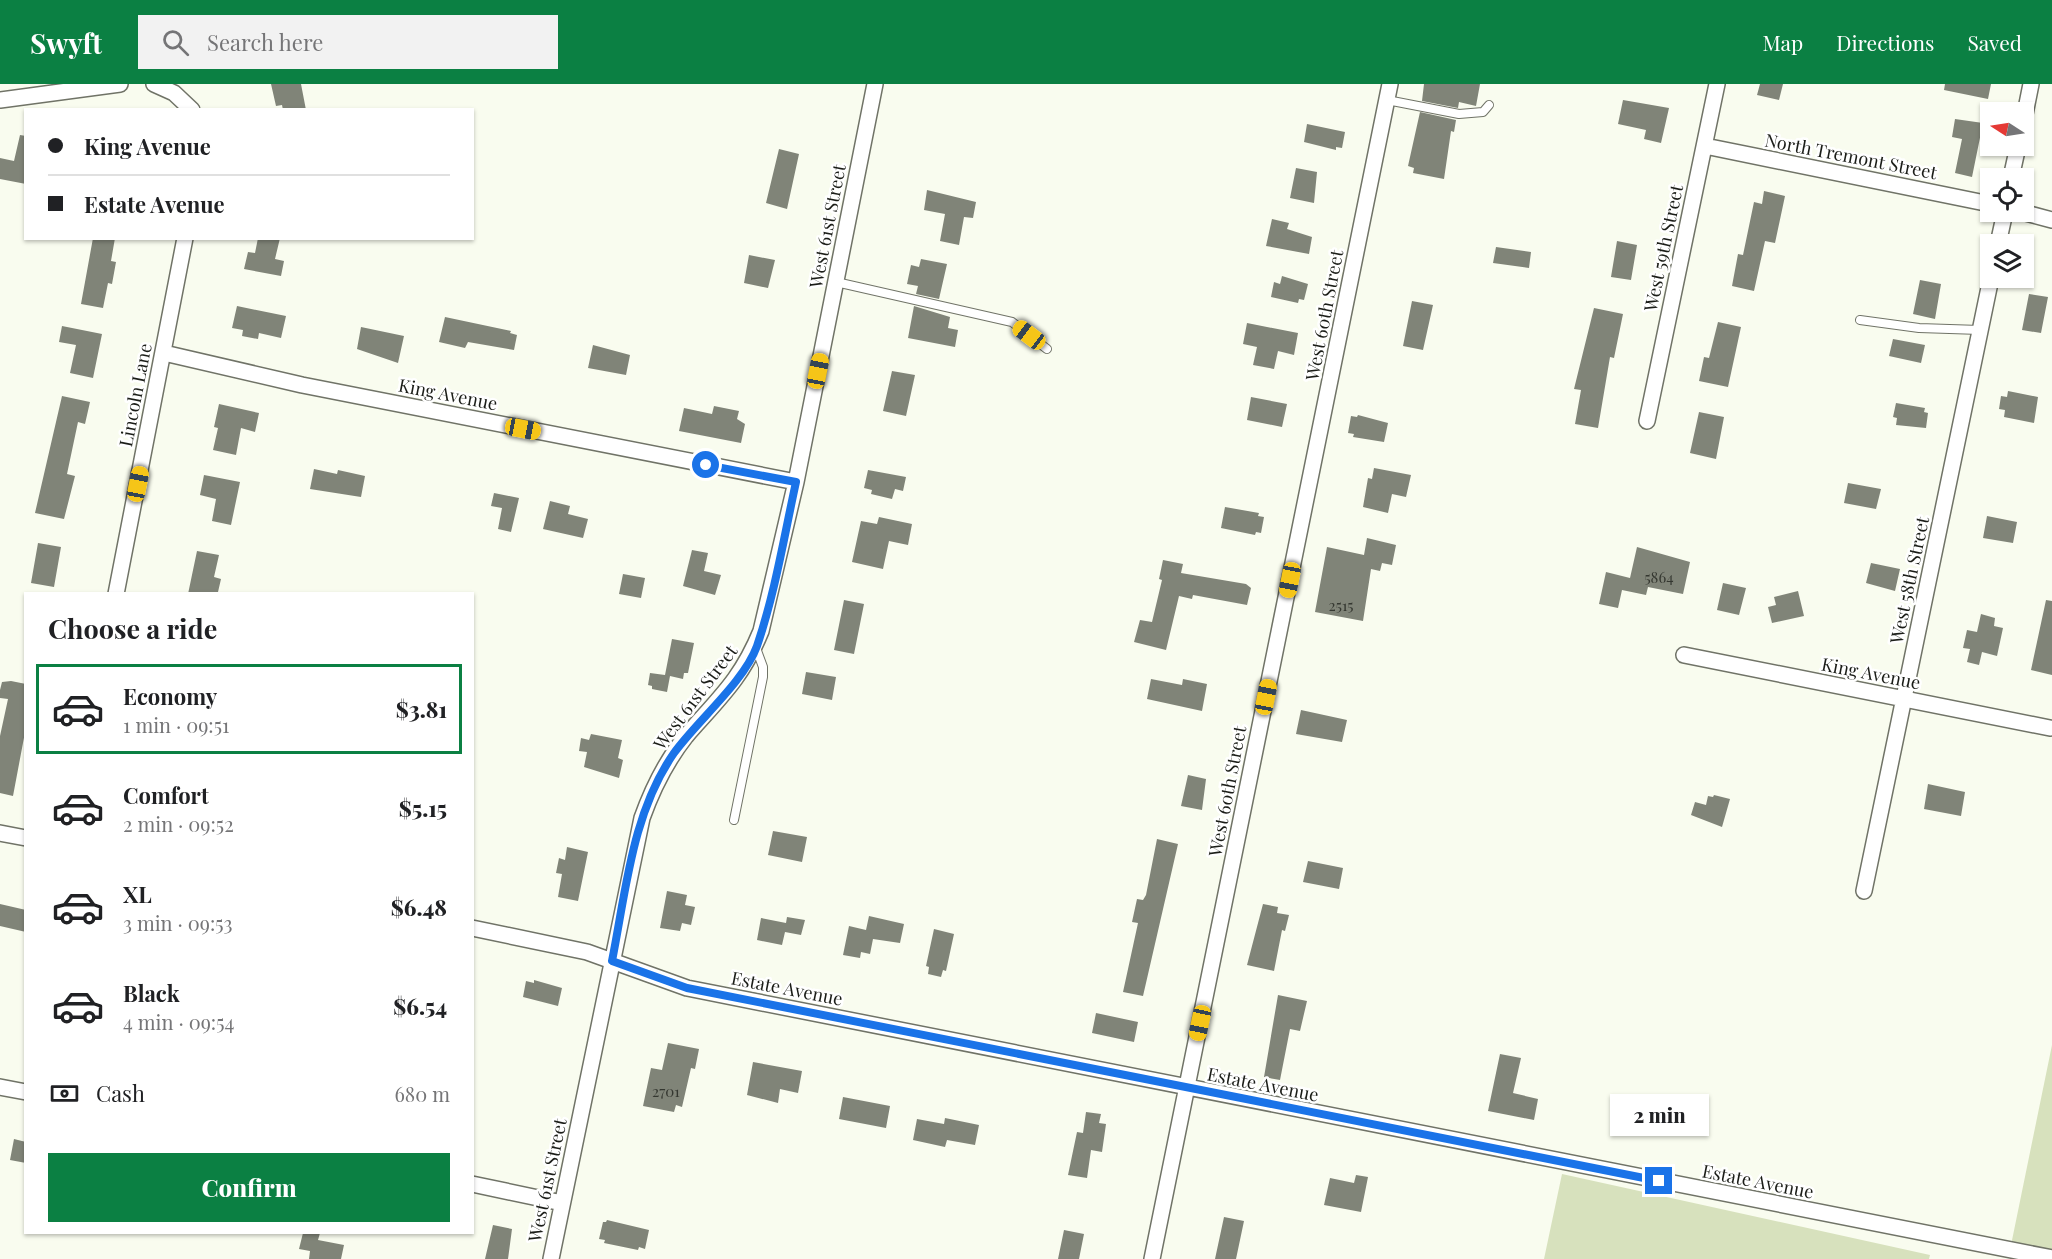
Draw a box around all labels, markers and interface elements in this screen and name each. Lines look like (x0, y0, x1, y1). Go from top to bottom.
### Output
search box (138, 15, 558, 69)
text: Swyft (30, 24, 102, 61)
icon: search (159, 26, 192, 59)
text: Search here (207, 27, 323, 57)
text: Map (1762, 28, 1803, 56)
text: Directions (1836, 28, 1934, 56)
text: Saved (1967, 28, 2022, 56)
north arrow (1980, 102, 2034, 156)
map controls (1980, 102, 2034, 288)
street label: North Tremont Street (1763, 128, 1940, 185)
text: King Avenue (84, 131, 211, 161)
street label: West 61st Street (803, 161, 851, 291)
button: locate (1980, 168, 2034, 222)
street label: West 59th Street (1638, 182, 1688, 315)
text: Estate Avenue (84, 189, 225, 219)
button: layers (1980, 234, 2034, 288)
street label: West 60th Street (1299, 247, 1349, 383)
car (1009, 317, 1049, 353)
street label: Lincoln Lane (113, 341, 157, 449)
car (806, 352, 830, 390)
street label: King Avenue (396, 373, 500, 415)
car (504, 417, 542, 441)
route start (692, 451, 719, 478)
car (126, 465, 150, 503)
street label: West 58th Street (1884, 514, 1934, 647)
car (1278, 561, 1302, 599)
house number: 5864 (1644, 567, 1674, 587)
house number: 2515 (1328, 595, 1354, 615)
text: Choose a ride (48, 610, 217, 646)
street label: West 61st Street (647, 639, 743, 755)
street label: King Avenue (1819, 652, 1923, 694)
car (1254, 678, 1278, 716)
text: Economy (123, 681, 217, 711)
icon: car (51, 682, 105, 736)
text: $3.81 (396, 694, 447, 724)
text: 1 min · 09:51 (123, 711, 229, 738)
street label: West 60th Street (1202, 723, 1252, 859)
text: Comfort (123, 780, 209, 810)
icon: car (51, 781, 105, 835)
text: $5.15 (399, 793, 447, 823)
text: 2 min · 09:52 (123, 810, 234, 837)
text: XL (123, 879, 152, 909)
icon: car (51, 880, 105, 934)
text: $6.48 (391, 892, 447, 922)
text: 3 min · 09:53 (123, 909, 233, 936)
street label: Estate Avenue (729, 965, 845, 1011)
text: Black (123, 978, 180, 1008)
icon: car (51, 979, 105, 1033)
text: $6.54 (393, 991, 447, 1021)
car (1187, 1004, 1213, 1042)
text: 4 min · 09:54 (123, 1008, 234, 1035)
street label: Estate Avenue (1205, 1061, 1321, 1107)
icon: cash (48, 1077, 81, 1110)
text: Cash (96, 1078, 145, 1108)
text: 680 m (395, 1080, 450, 1107)
house number: 2701 (652, 1081, 680, 1101)
callout: 2 min (1610, 1094, 1708, 1136)
text: 2 min (1633, 1101, 1686, 1128)
street label: West 61st Street (522, 1115, 572, 1245)
button: Confirm (48, 1153, 450, 1222)
street label: Estate Avenue (1700, 1158, 1816, 1204)
route end (1645, 1167, 1672, 1194)

